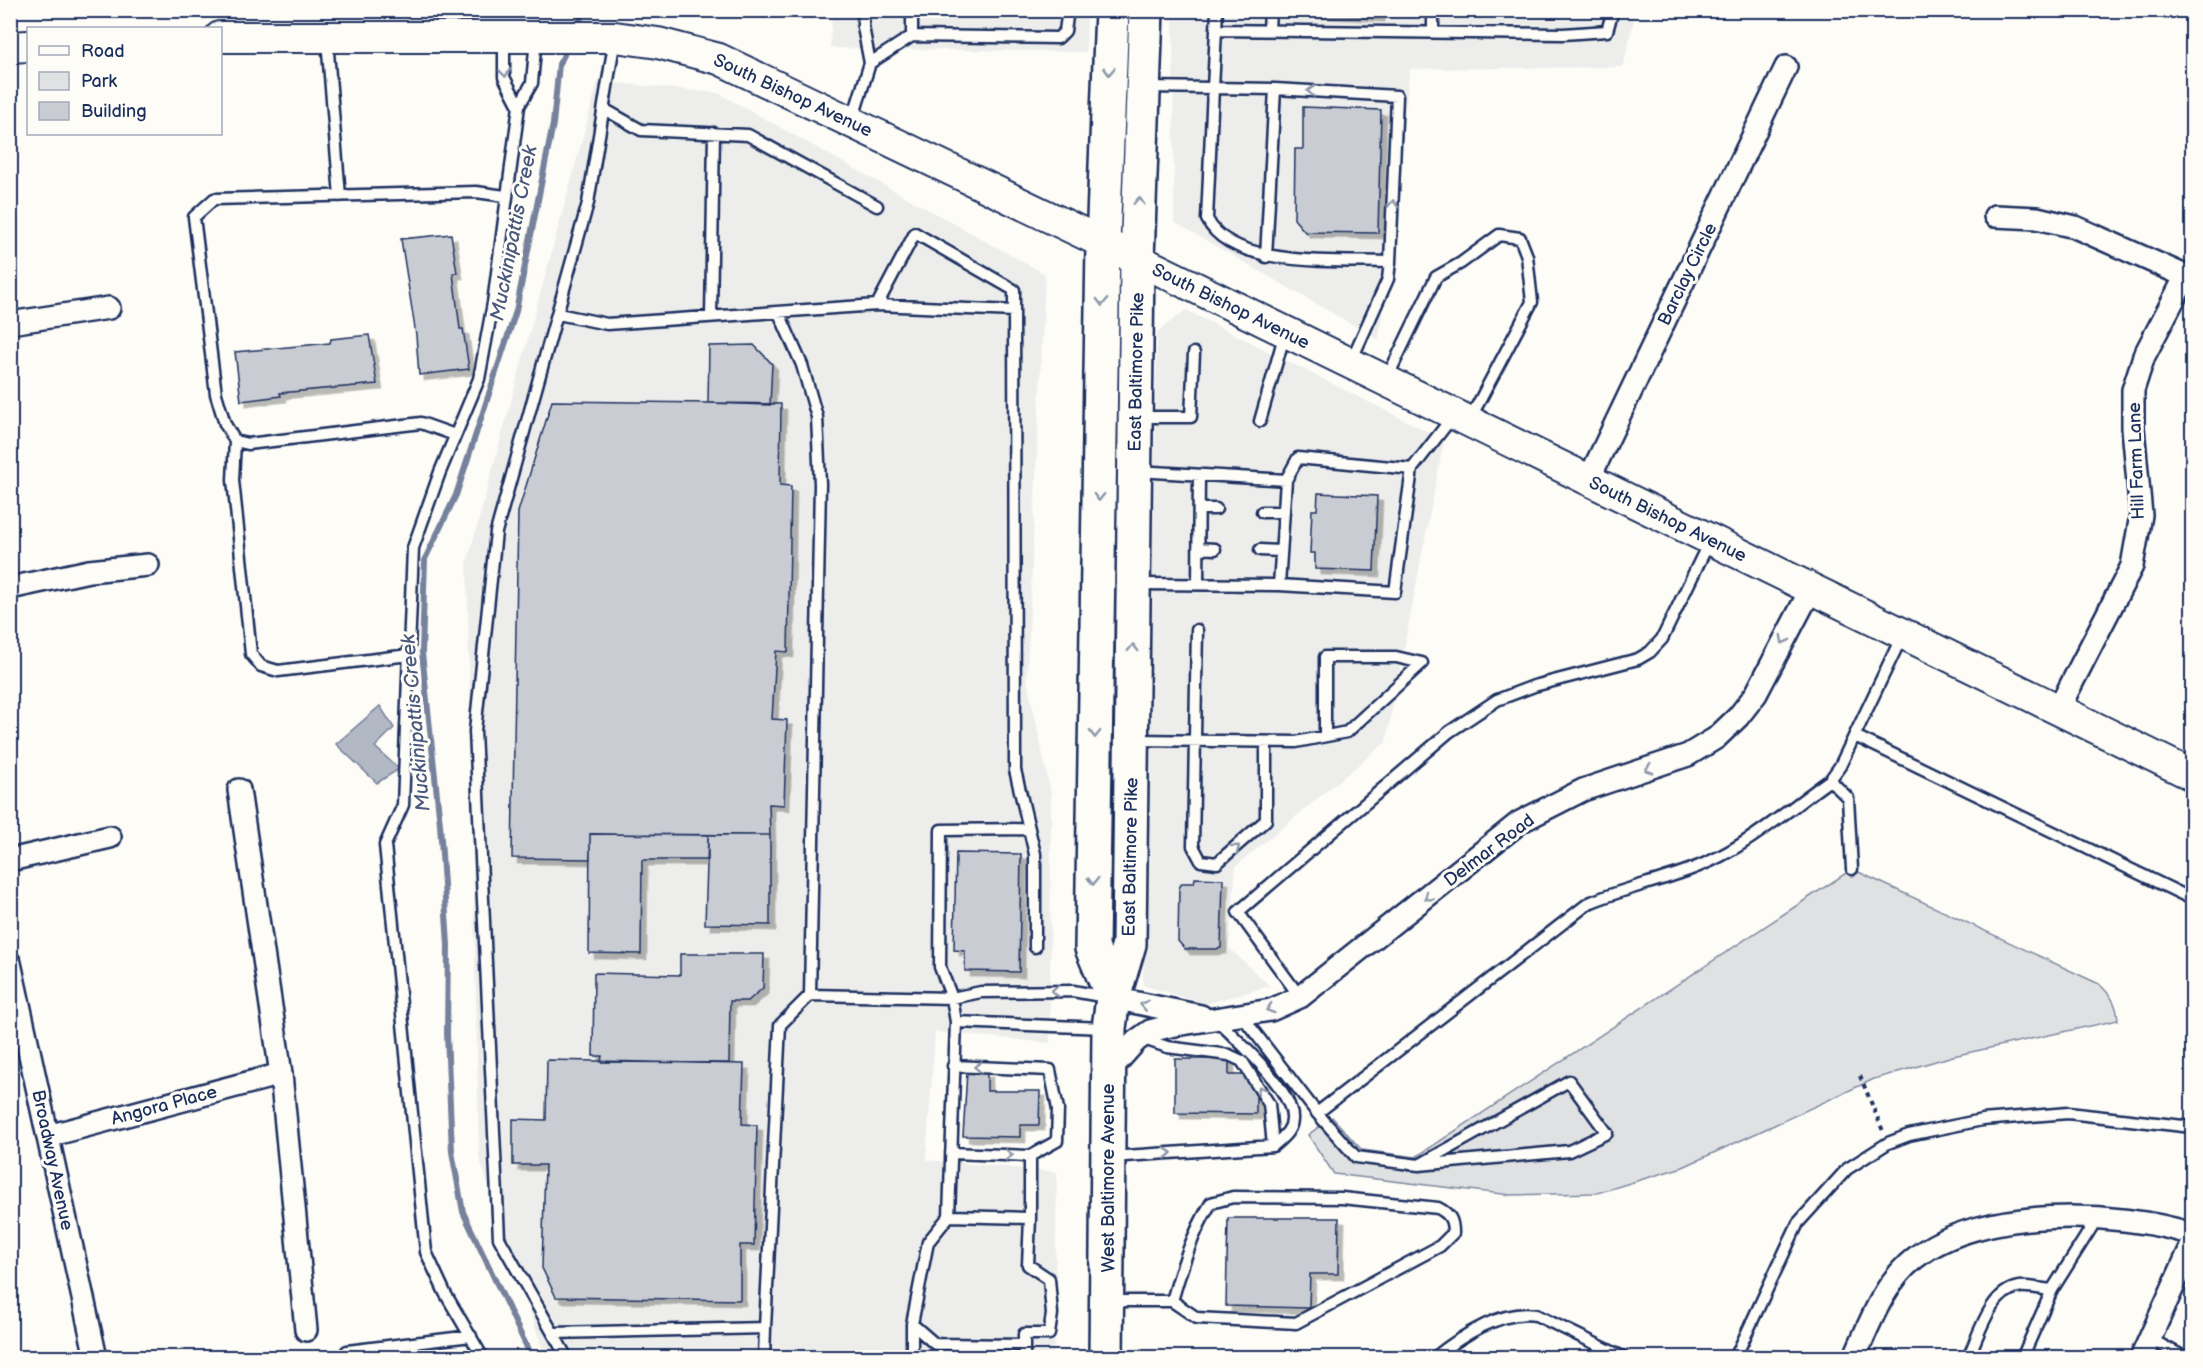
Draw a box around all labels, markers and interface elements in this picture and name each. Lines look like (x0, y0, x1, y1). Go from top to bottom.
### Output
legend (27, 27, 222, 135)
text: Road (81, 41, 125, 62)
street label: South Bishop Avenue (710, 49, 876, 142)
one-way arrow (1103, 66, 1116, 75)
one-way arrow (499, 69, 511, 78)
text: Park (81, 71, 117, 92)
one-way arrow (1306, 85, 1315, 98)
text: Building (81, 101, 147, 122)
water label: Muckinipattis Creek (485, 142, 543, 323)
one-way arrow (1133, 196, 1146, 205)
one-way arrow (1386, 200, 1399, 209)
street label: Barclay Circle (1654, 219, 1721, 329)
street label: South Bishop Avenue (1149, 259, 1313, 354)
street label: East Baltimore Pike (1125, 292, 1148, 452)
one-way arrow (1096, 297, 1108, 306)
street label: Hill Farm Lane (2124, 401, 2149, 520)
street label: South Bishop Avenue (1586, 472, 1750, 567)
one-way arrow (1093, 492, 1105, 501)
water label: Muckinipattis Creek (396, 632, 436, 813)
one-way arrow (1780, 634, 1791, 645)
one-way arrow (1126, 644, 1139, 653)
one-way arrow (1089, 729, 1101, 738)
one-way arrow (1644, 762, 1655, 774)
street label: East Baltimore Pike (1119, 777, 1142, 937)
street label: Delmar Road (1440, 810, 1539, 891)
one-way arrow (1229, 844, 1240, 855)
one-way arrow (1087, 876, 1099, 885)
one-way arrow (1424, 889, 1435, 900)
one-way arrow (1050, 985, 1059, 997)
one-way arrow (1139, 999, 1149, 1012)
one-way arrow (1265, 1002, 1276, 1014)
one-way arrow (974, 1061, 983, 1074)
street label: Angora Place (109, 1081, 220, 1130)
street label: West Baltimore Avenue (1098, 1083, 1119, 1272)
one-way arrow (1257, 1086, 1268, 1096)
street label: Broadway Avenue (27, 1088, 78, 1232)
one-way arrow (1163, 1147, 1172, 1160)
one-way arrow (1005, 1148, 1014, 1161)

